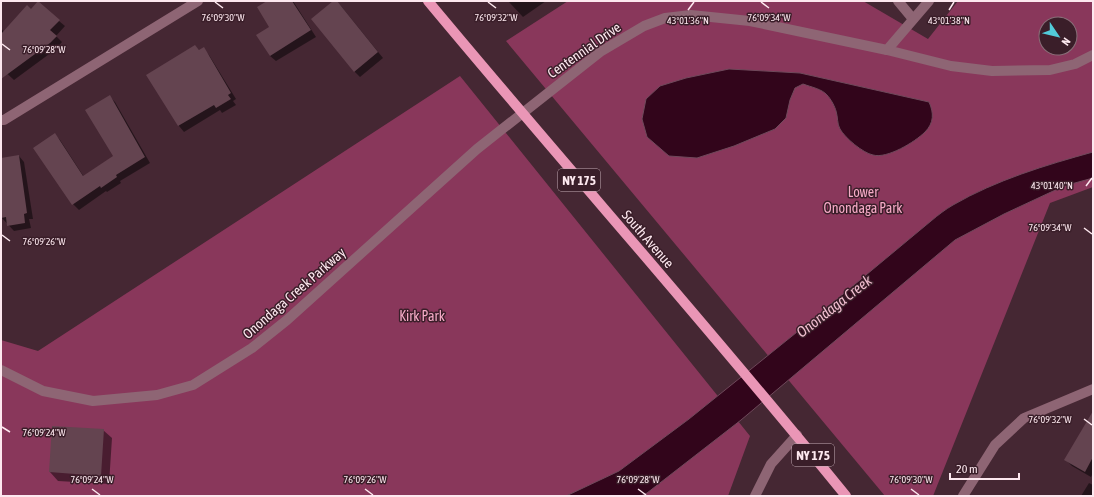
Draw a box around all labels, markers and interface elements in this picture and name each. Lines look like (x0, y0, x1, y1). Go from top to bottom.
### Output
text: 76°09'30"W (201, 12, 245, 23)
text: 76°09'32"W (474, 12, 518, 23)
text: 76°09'34"W (747, 12, 791, 23)
text: 43°01'36"N (667, 15, 709, 26)
text: 43°01'38"N (928, 15, 970, 26)
north arrow (1038, 16, 1078, 56)
street label: Centennial Drive (544, 19, 624, 81)
text: N (1059, 36, 1073, 48)
text: 76°09'28"W (22, 44, 66, 55)
road number: NY 175 (558, 169, 600, 191)
text: 43°01'40"N (1031, 180, 1073, 191)
park label: Lower Onondaga Park (823, 184, 903, 216)
street label: South Avenue (619, 207, 677, 271)
text: 76°09'34"W (1028, 222, 1072, 233)
text: 76°09'26"W (22, 236, 66, 247)
street label: Onondaga Creek Parkway (239, 244, 349, 342)
water label: Onondaga Creek (793, 271, 875, 341)
park label: Kirk Park (399, 308, 445, 324)
text: 76°09'32"W (1028, 414, 1072, 425)
text: 76°09'24"W (22, 427, 66, 438)
road number: NY 175 (792, 444, 834, 466)
scale bar (950, 455, 1019, 481)
text: 20 m (956, 462, 978, 476)
text: 76°09'24"W (70, 474, 114, 485)
text: 76°09'26"W (343, 474, 387, 485)
text: 76°09'28"W (616, 474, 660, 485)
text: 76°09'30"W (889, 474, 933, 485)

